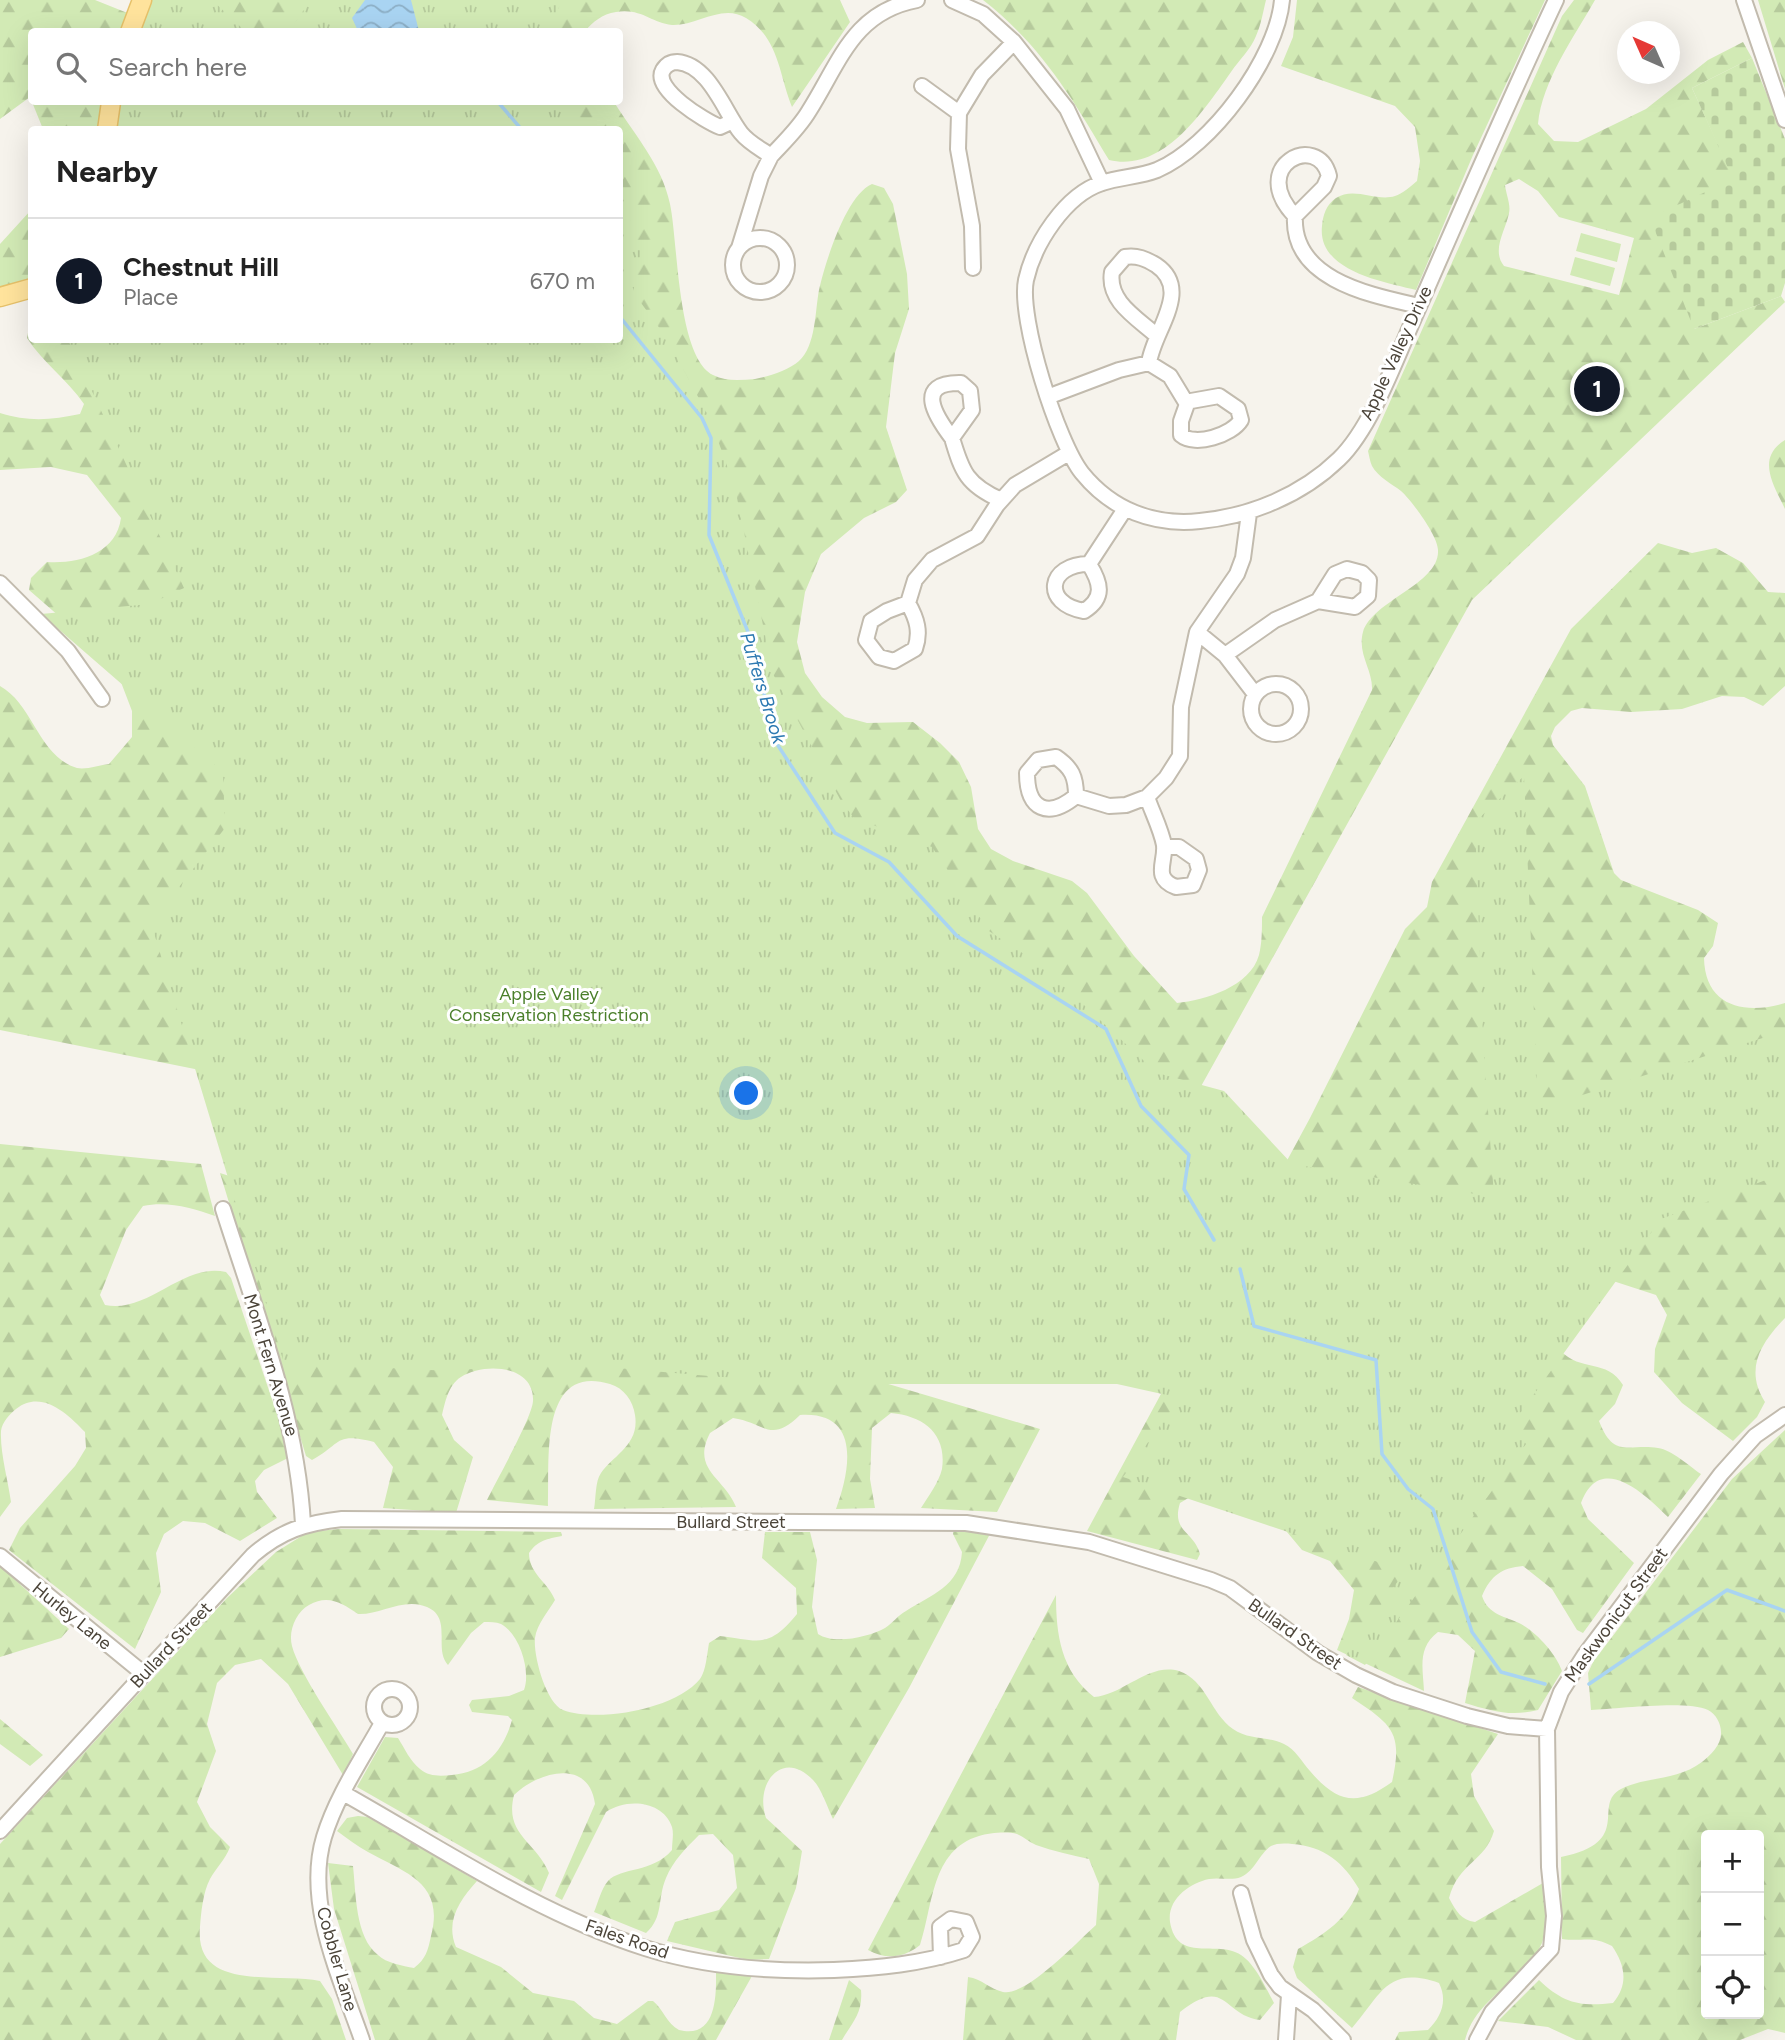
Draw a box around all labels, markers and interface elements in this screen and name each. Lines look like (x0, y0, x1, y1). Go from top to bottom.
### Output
north arrow (1617, 21, 1680, 84)
search box (28, 28, 623, 105)
icon: search (52, 48, 90, 86)
text: Search here (108, 51, 247, 83)
text: Nearby (56, 153, 158, 190)
text: Chestnut Hill (123, 251, 279, 283)
text: 1 (74, 267, 84, 295)
text: 670 m (530, 267, 595, 295)
street label: Apple Valley Drive (1355, 282, 1437, 424)
text: Place (123, 283, 178, 311)
pin: 1 (1574, 363, 1620, 415)
water label: Puffers Brook (735, 630, 791, 747)
park label: Apple Valley Conservation Restriction (449, 983, 649, 1026)
your location (729, 1076, 763, 1110)
street label: Mont Fern Avenue (239, 1291, 303, 1439)
street label: Bullard Street (676, 1511, 786, 1533)
street label: Maskwonicut Street (1560, 1543, 1672, 1687)
street label: Hurley Lane (28, 1577, 116, 1655)
street label: Bullard Street (1244, 1594, 1346, 1675)
street label: Bullard Street (126, 1597, 217, 1693)
map controls (1701, 1830, 1764, 2019)
button: + (1701, 1830, 1764, 1893)
button: − (1701, 1893, 1764, 1956)
street label: Cobbler Lane (312, 1904, 362, 2014)
street label: Fales Road (582, 1914, 672, 1964)
button: locate (1701, 1956, 1764, 2019)

